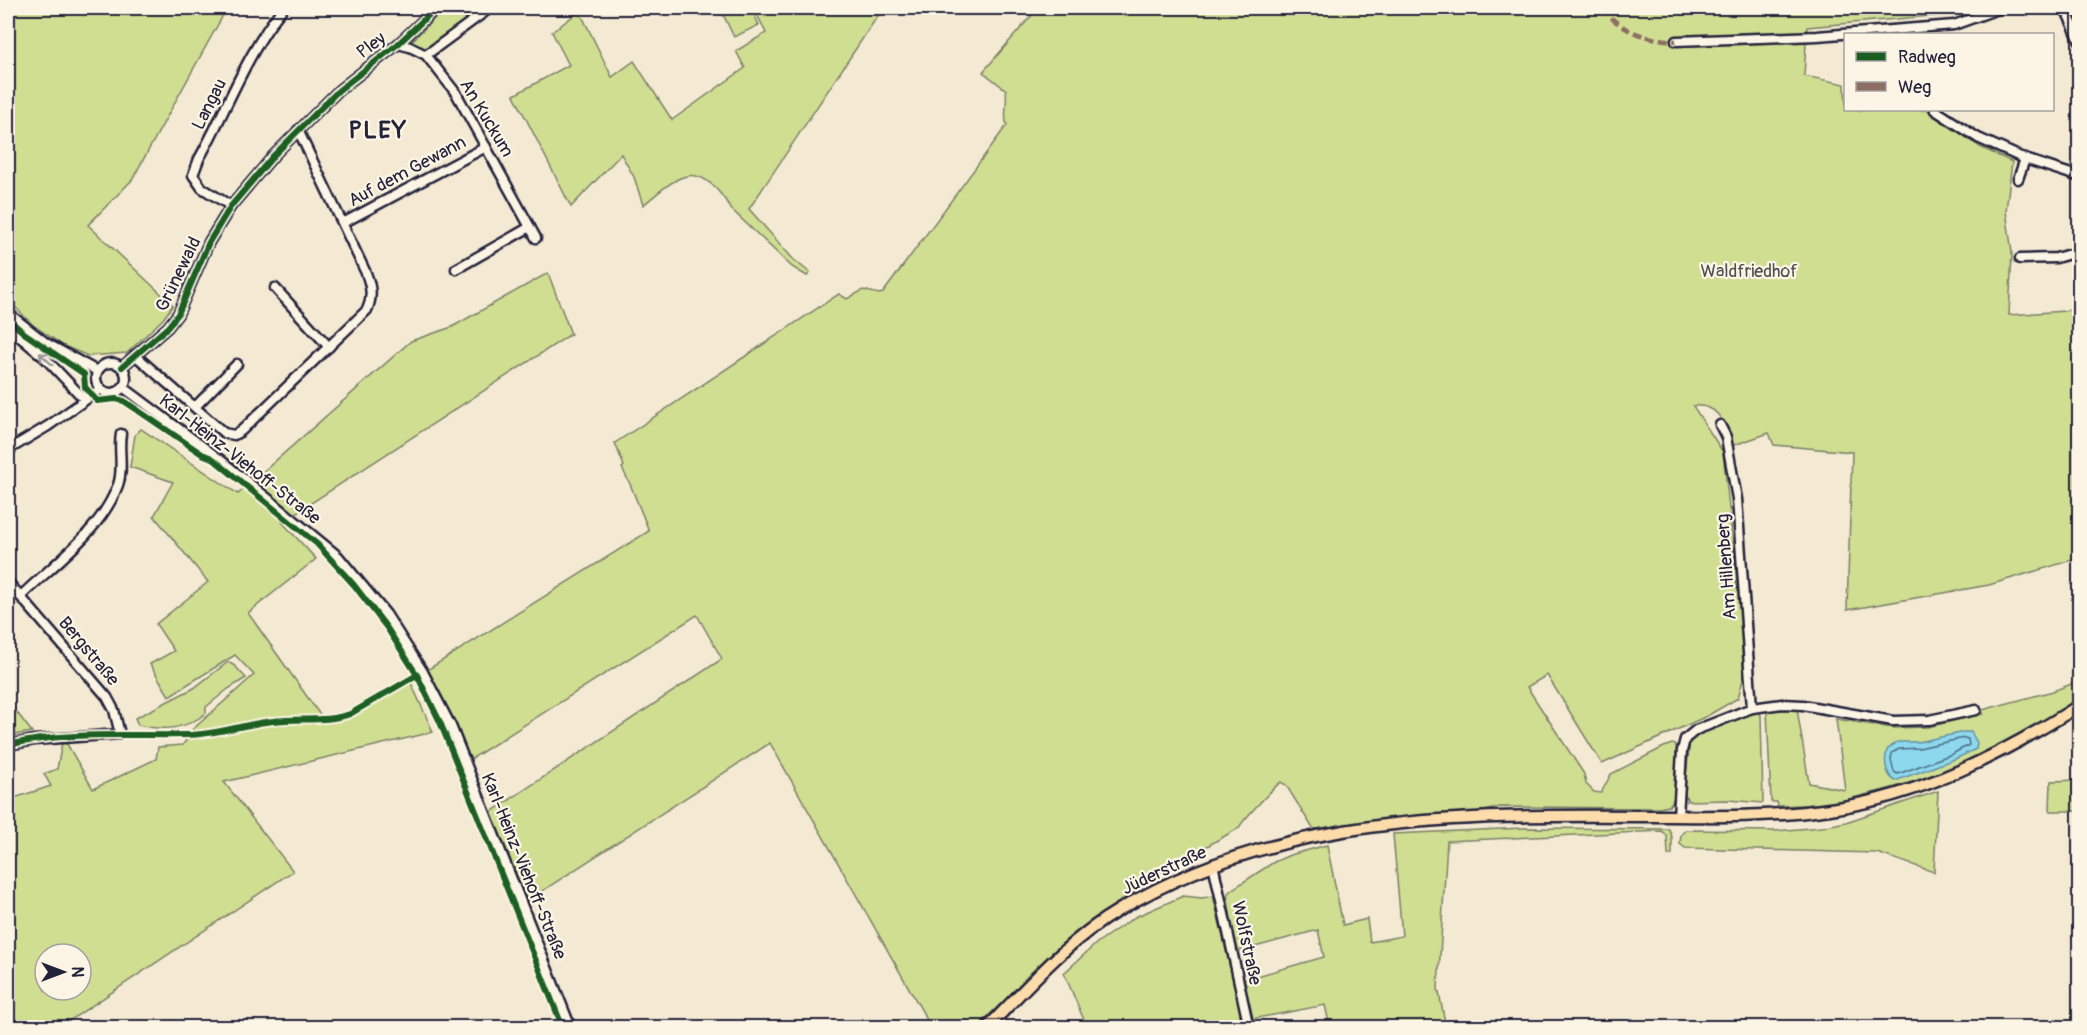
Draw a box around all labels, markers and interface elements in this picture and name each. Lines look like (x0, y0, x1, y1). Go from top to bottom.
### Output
street label: Pley (352, 27, 391, 64)
legend (1844, 33, 2054, 111)
text: Radweg (1898, 46, 1956, 69)
street label: Langau (187, 75, 232, 134)
street label: An Kuckum (454, 75, 519, 161)
text: Weg (1898, 76, 1931, 99)
district label: PLEY (348, 116, 408, 145)
street label: Auf dem Gewann (344, 131, 470, 212)
street label: Grünewald (150, 233, 206, 315)
park label: Waldfriedhof (1701, 260, 1798, 283)
one-way arrow (38, 352, 53, 366)
street label: Karl-Heinz-Viehoff-Straße (154, 389, 325, 530)
street label: Am Hillenberg (1711, 513, 1742, 621)
street label: Bergstraße (53, 612, 124, 691)
street label: Karl-Heinz-Viehoff-Straße (476, 770, 572, 963)
street label: Jüderstraße (1118, 841, 1210, 900)
street label: Wolfstraße (1226, 899, 1267, 987)
north arrow (33, 942, 93, 1002)
text: N (67, 967, 87, 978)

